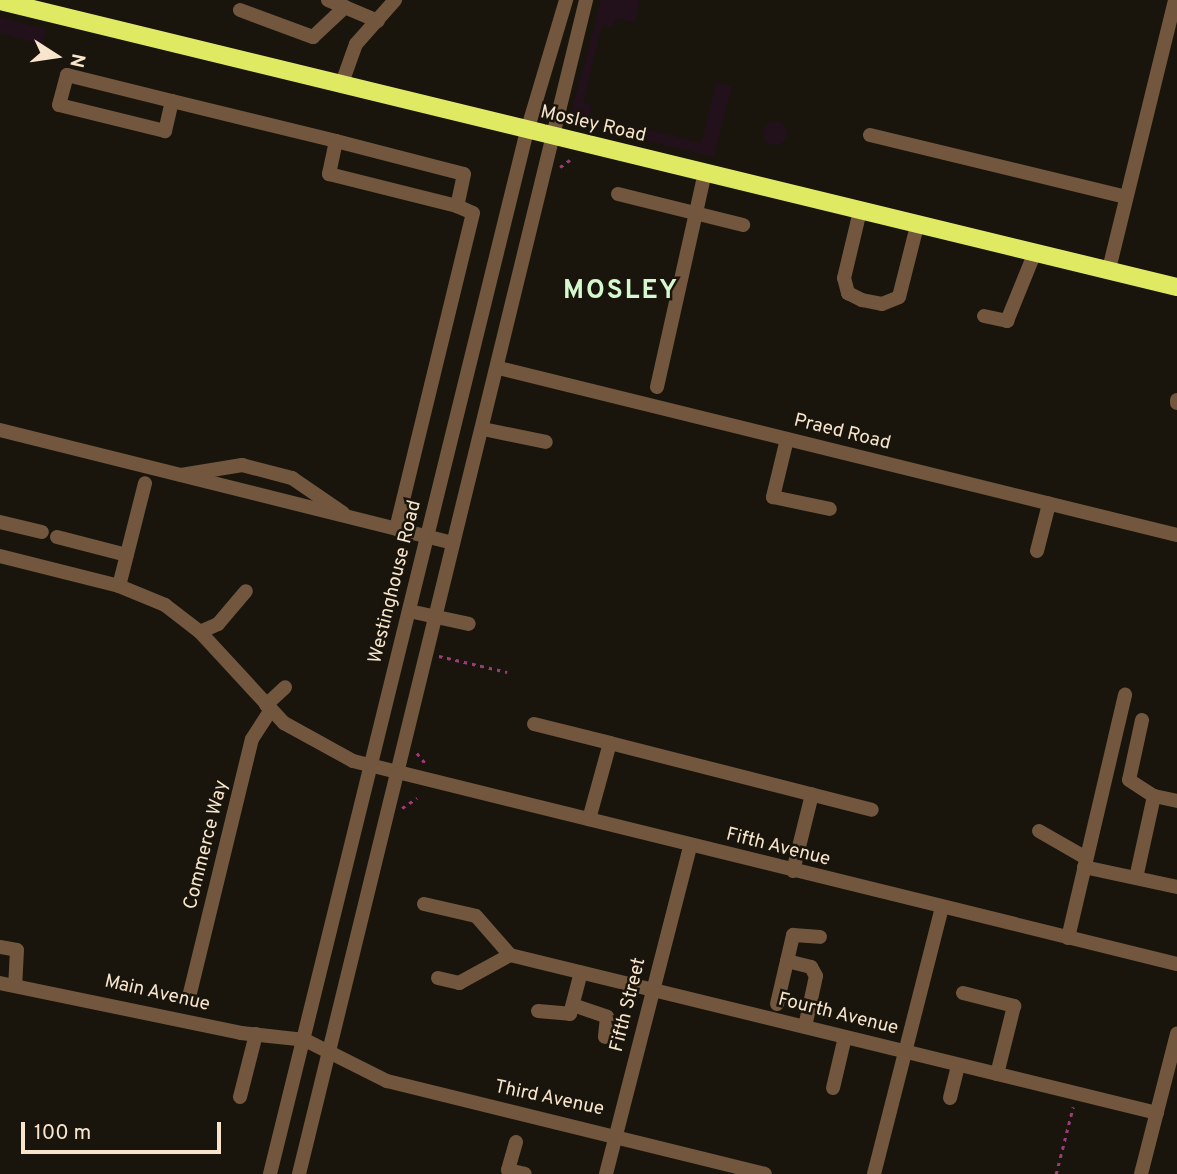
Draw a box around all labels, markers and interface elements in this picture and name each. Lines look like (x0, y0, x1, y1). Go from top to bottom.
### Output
north arrow (21, 21, 91, 91)
text: N (63, 51, 90, 70)
street label: Mosley Road (538, 102, 648, 148)
district label: MOSLEY (564, 276, 678, 308)
street label: Praed Road (791, 410, 893, 456)
street label: Westinghouse Road (365, 498, 427, 666)
street label: Commerce Way (180, 778, 234, 912)
street label: Fifth Avenue (723, 824, 833, 872)
street label: Fifth Street (606, 956, 652, 1054)
street label: Main Avenue (102, 971, 212, 1017)
street label: Fourth Avenue (775, 989, 901, 1041)
street label: Third Avenue (492, 1076, 606, 1122)
scale bar (24, 1108, 224, 1152)
text: 100 m (34, 1120, 91, 1147)

